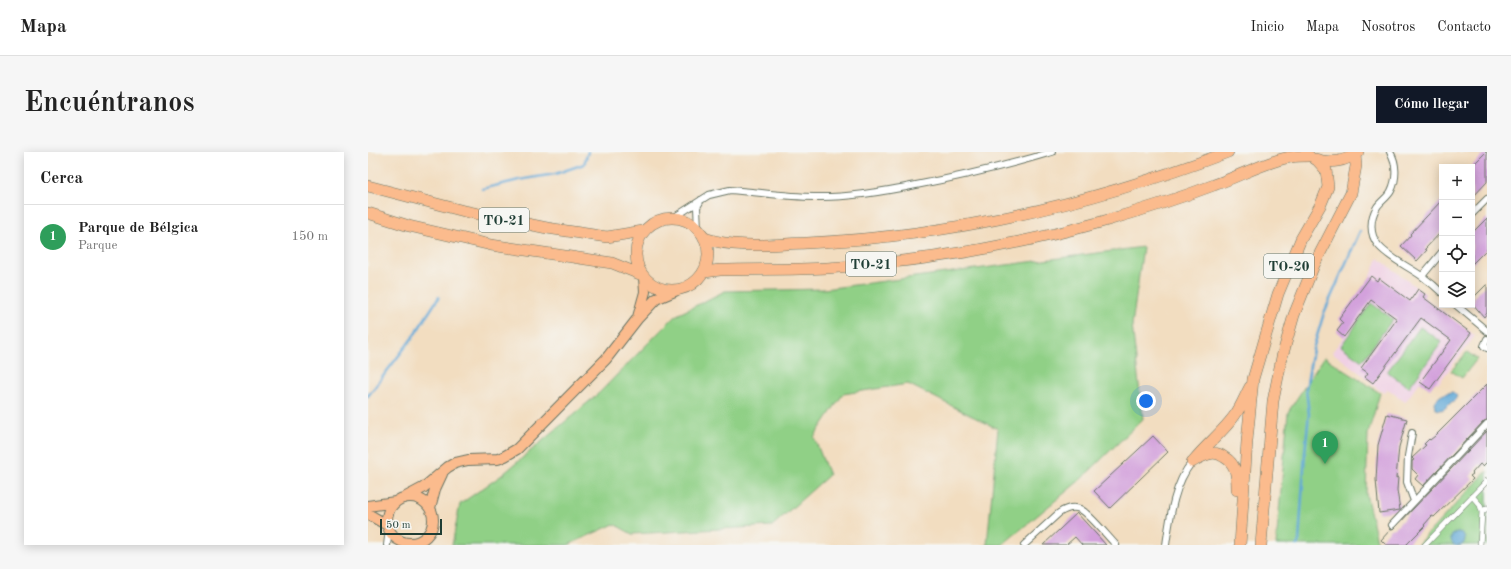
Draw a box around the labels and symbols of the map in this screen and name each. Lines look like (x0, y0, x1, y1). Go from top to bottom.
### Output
road number: TO-21 (479, 208, 529, 232)
road number: TO-21 (846, 252, 896, 276)
road number: TO-20 (1264, 254, 1314, 278)
your location (1136, 391, 1156, 411)
pin: 1 (1312, 431, 1338, 464)
scale bar (380, 517, 442, 536)

